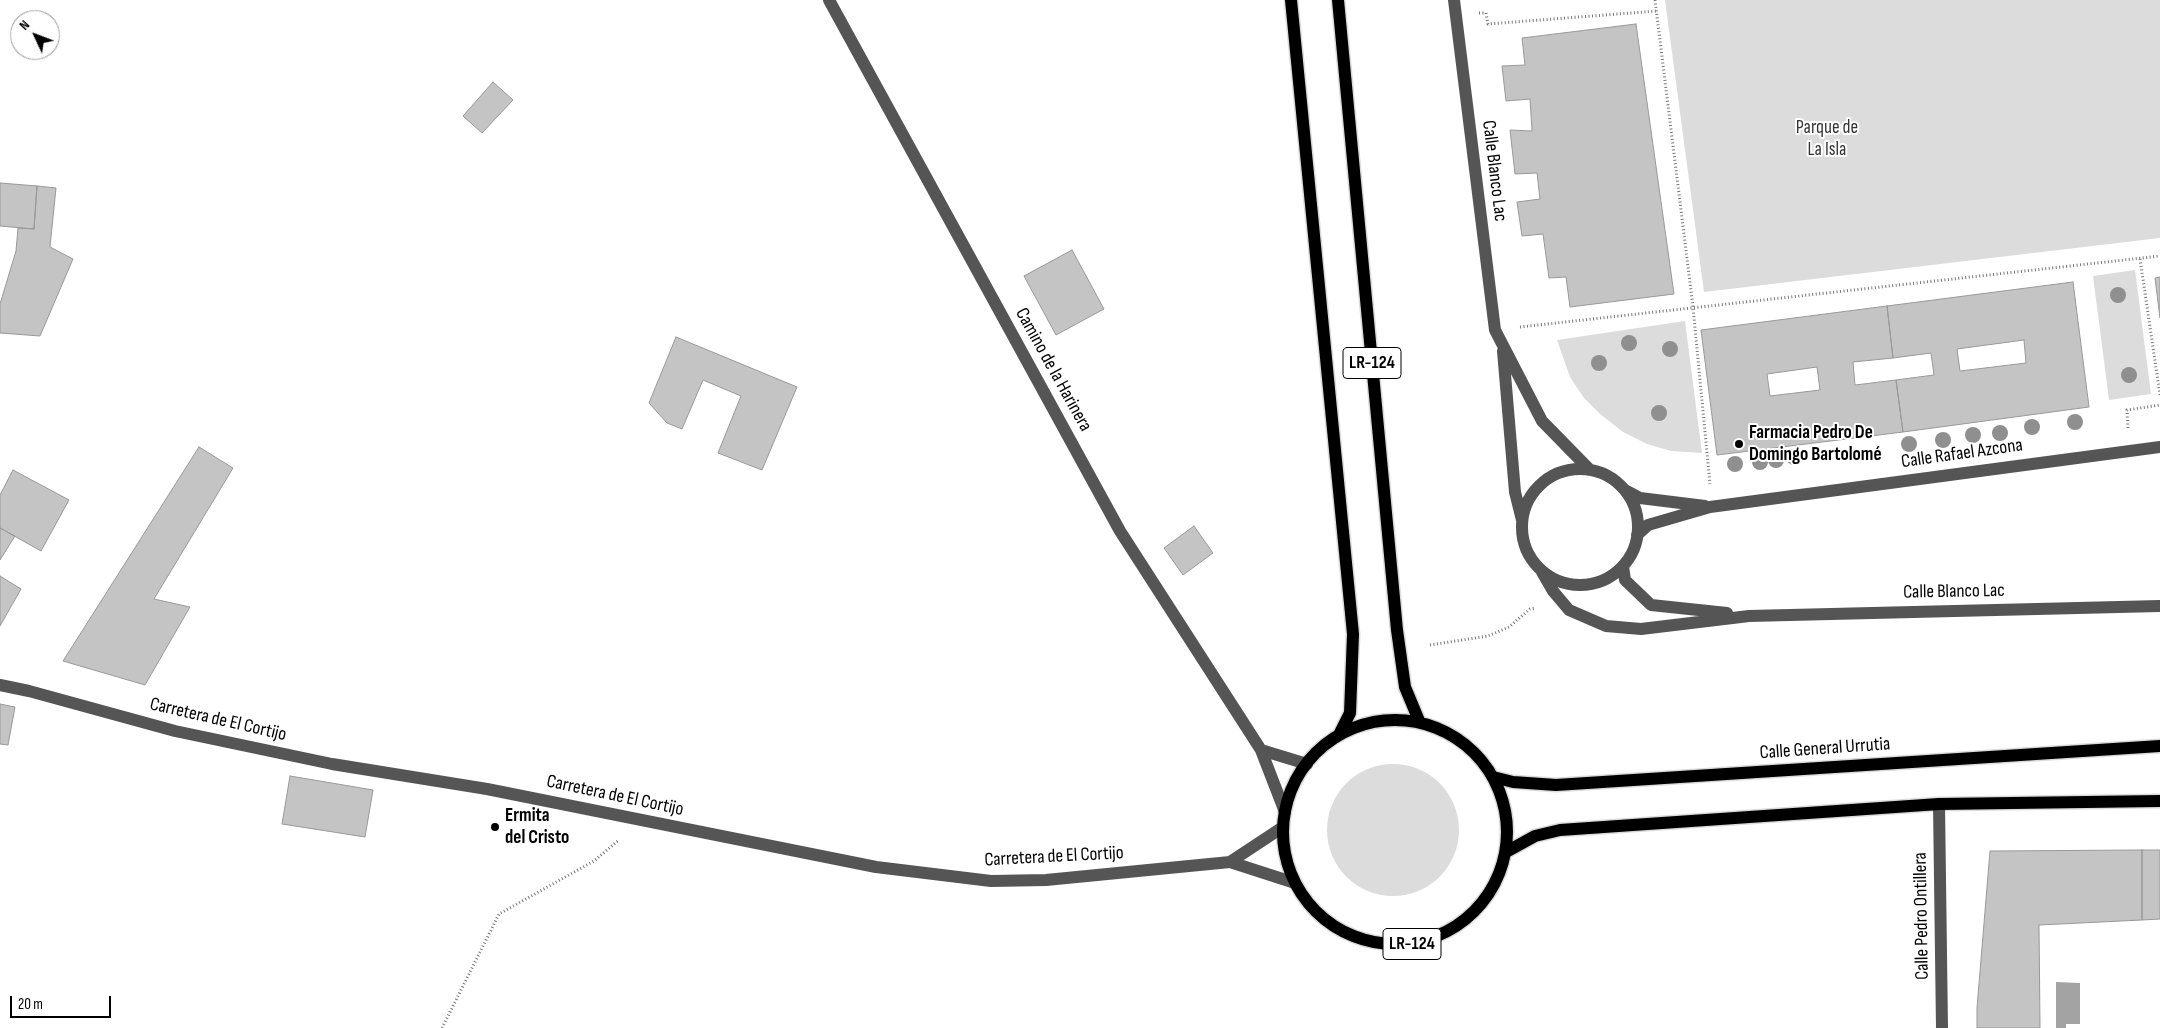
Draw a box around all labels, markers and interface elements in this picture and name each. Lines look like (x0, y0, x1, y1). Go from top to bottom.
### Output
north arrow (10, 10, 60, 60)
text: N (16, 17, 33, 34)
park label: Parque de La Isla (1796, 117, 1858, 161)
street label: Calle Blanco Lac (1476, 119, 1512, 223)
street label: Camino de la Harinera (1010, 304, 1096, 436)
road number: LR-124 (1343, 348, 1401, 378)
place label: Farmacia Pedro De Domingo Bartolomé (1749, 422, 1882, 466)
street label: Calle Rafael Azcona (1900, 434, 2024, 474)
marker: Farmacia Pedro De Domingo Bartolomé (1733, 438, 1745, 450)
street label: Calle Blanco Lac (1903, 580, 2005, 604)
street label: Carretera de El Cortijo (148, 693, 288, 747)
street label: Calle General Urrutia (1759, 733, 1891, 765)
street label: Carretera de El Cortijo (544, 770, 686, 822)
place label: Ermita del Cristo (505, 805, 569, 849)
marker: Ermita del Cristo (489, 821, 501, 833)
street label: Carretera de El Cortijo (984, 842, 1124, 872)
street label: Calle Pedro Ontillera (1909, 852, 1935, 980)
road number: LR-124 (1383, 929, 1441, 960)
scale bar (12, 986, 114, 1018)
text: 20 m (18, 995, 43, 1014)

